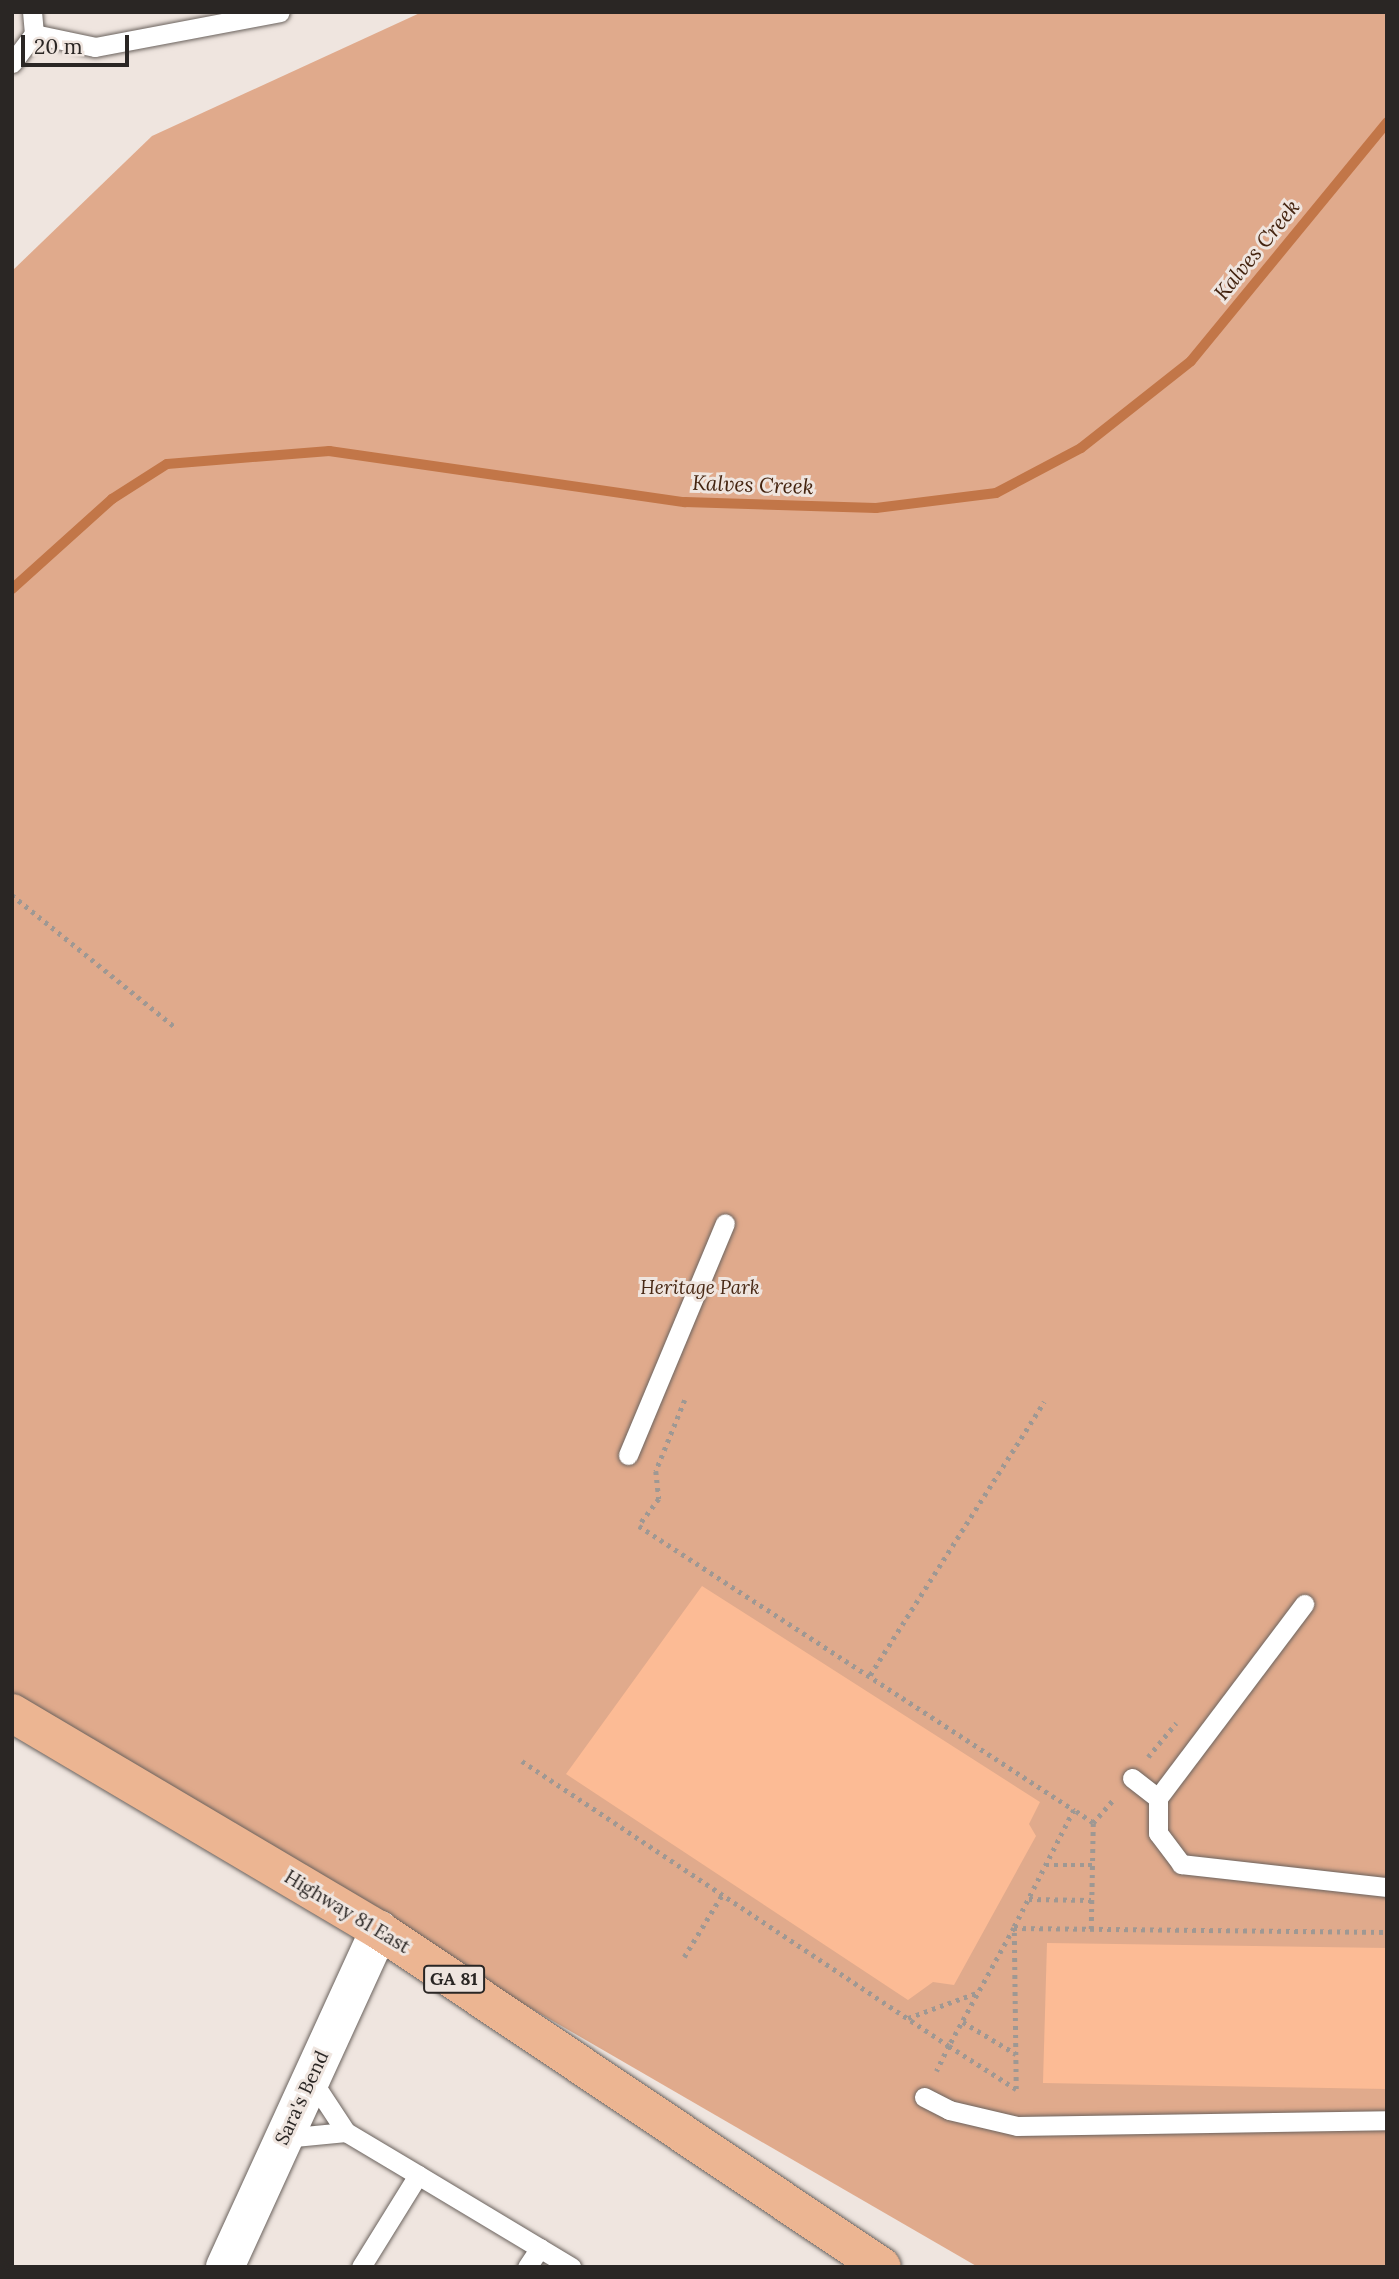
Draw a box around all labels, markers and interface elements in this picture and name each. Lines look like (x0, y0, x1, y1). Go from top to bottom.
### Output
scale bar (24, 21, 133, 65)
text: 20 m (34, 33, 83, 60)
water label: Kalves Creek (1209, 195, 1305, 305)
water label: Kalves Creek (692, 470, 814, 500)
park label: Heritage Park (640, 1277, 760, 1299)
street label: Highway 81 East (280, 1866, 414, 1958)
road number: GA 81 (422, 1965, 486, 1994)
street label: Sara's Bend (270, 2047, 334, 2149)

